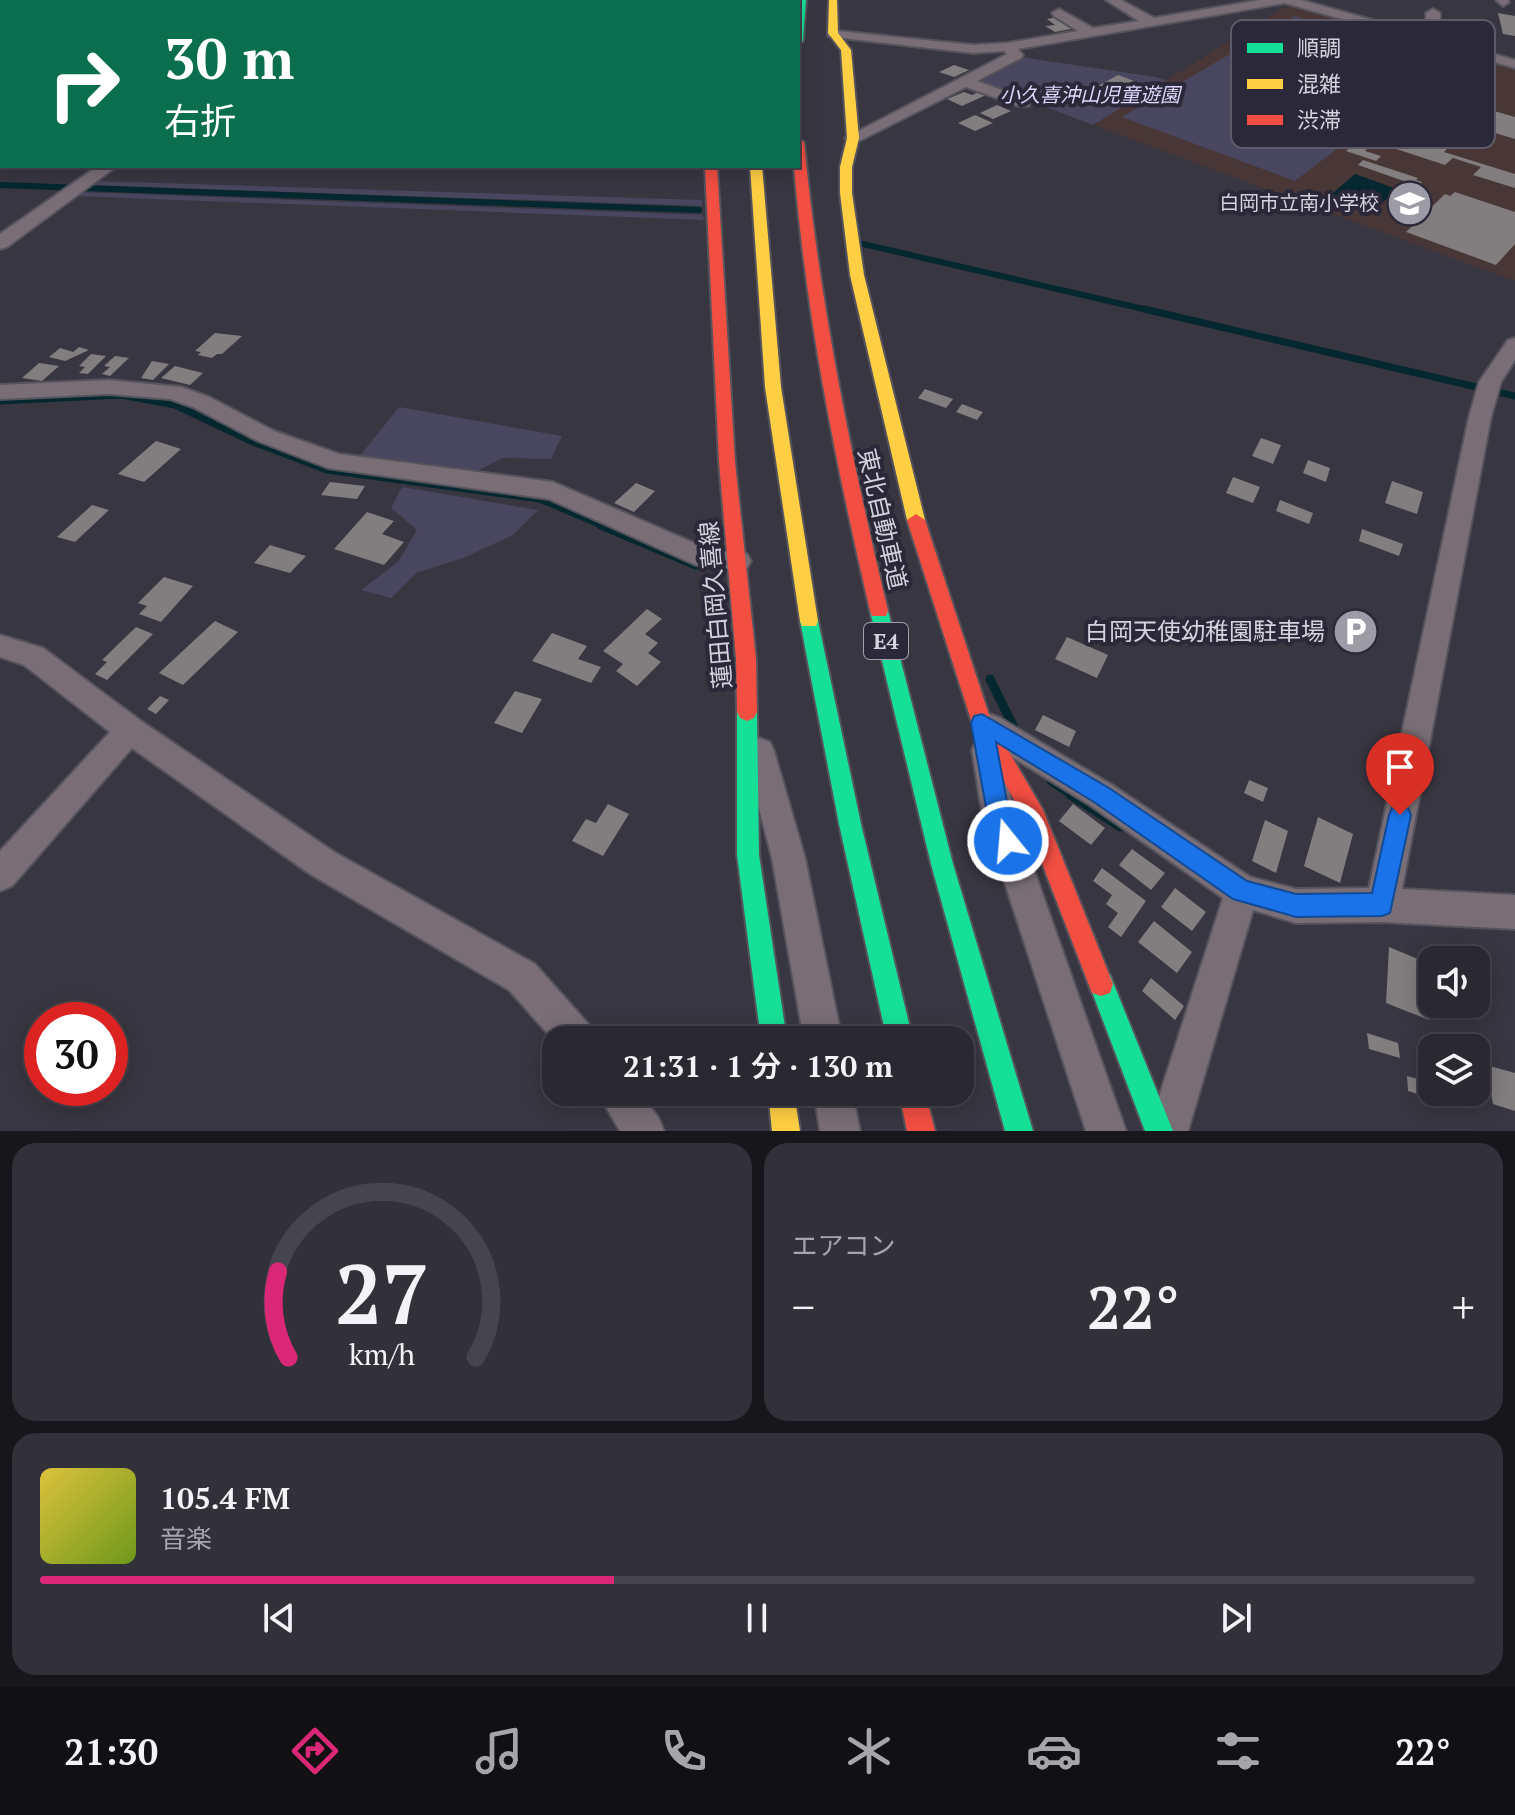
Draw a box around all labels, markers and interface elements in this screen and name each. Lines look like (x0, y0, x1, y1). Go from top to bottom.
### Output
legend (1231, 20, 1495, 148)
text: 30 m (164, 21, 294, 95)
icon: right (32, 32, 136, 136)
text: 順調 (1297, 33, 1341, 62)
text: 混雑 (1297, 69, 1341, 98)
park label: 小久喜沖山児童遊園 (1000, 81, 1183, 108)
text: 右折 (164, 97, 236, 144)
text: 渋滞 (1297, 105, 1341, 134)
school or university icon: 白岡市立南小学校 (1386, 179, 1434, 227)
place label: 白岡市立南小学校 (1219, 189, 1379, 216)
street label: 東北自動車道 (851, 445, 915, 593)
street label: 蓮田白岡久喜線 (692, 520, 738, 690)
parking icon: 白岡天使幼稚園駐車場 (1332, 608, 1380, 656)
place label: 白岡天使幼稚園駐車場 (1085, 615, 1325, 647)
road number: E4 (864, 623, 908, 659)
pin (1366, 733, 1434, 815)
icon: arrive (1378, 745, 1422, 789)
position arrow (966, 799, 1050, 883)
map controls (1418, 946, 1490, 1106)
button: sound (1418, 946, 1490, 1018)
speed limit sign: 30 (24, 1002, 128, 1106)
button: layers (1418, 1034, 1490, 1106)
text: 21:31 · 1 分 · 130 m (623, 1046, 893, 1086)
text: エアコン (792, 1228, 896, 1262)
text: 27 (335, 1238, 429, 1348)
text: 22° (1087, 1267, 1180, 1346)
text: − (792, 1277, 815, 1336)
text: + (1452, 1277, 1475, 1336)
text: km/h (349, 1335, 415, 1373)
text: 105.4 FM (160, 1478, 290, 1518)
text: 音楽 (160, 1521, 212, 1555)
icon: previous (257, 1596, 301, 1640)
icon: pause (735, 1596, 779, 1640)
icon: next (1214, 1596, 1258, 1640)
icon: directions (287, 1723, 343, 1779)
icon: music (471, 1723, 527, 1779)
icon: phone (656, 1723, 712, 1779)
icon: climate (841, 1723, 897, 1779)
icon: car (1026, 1723, 1082, 1779)
icon: filters (1210, 1723, 1266, 1779)
text: 21:30 (64, 1728, 158, 1775)
text: 22° (1395, 1728, 1451, 1775)

